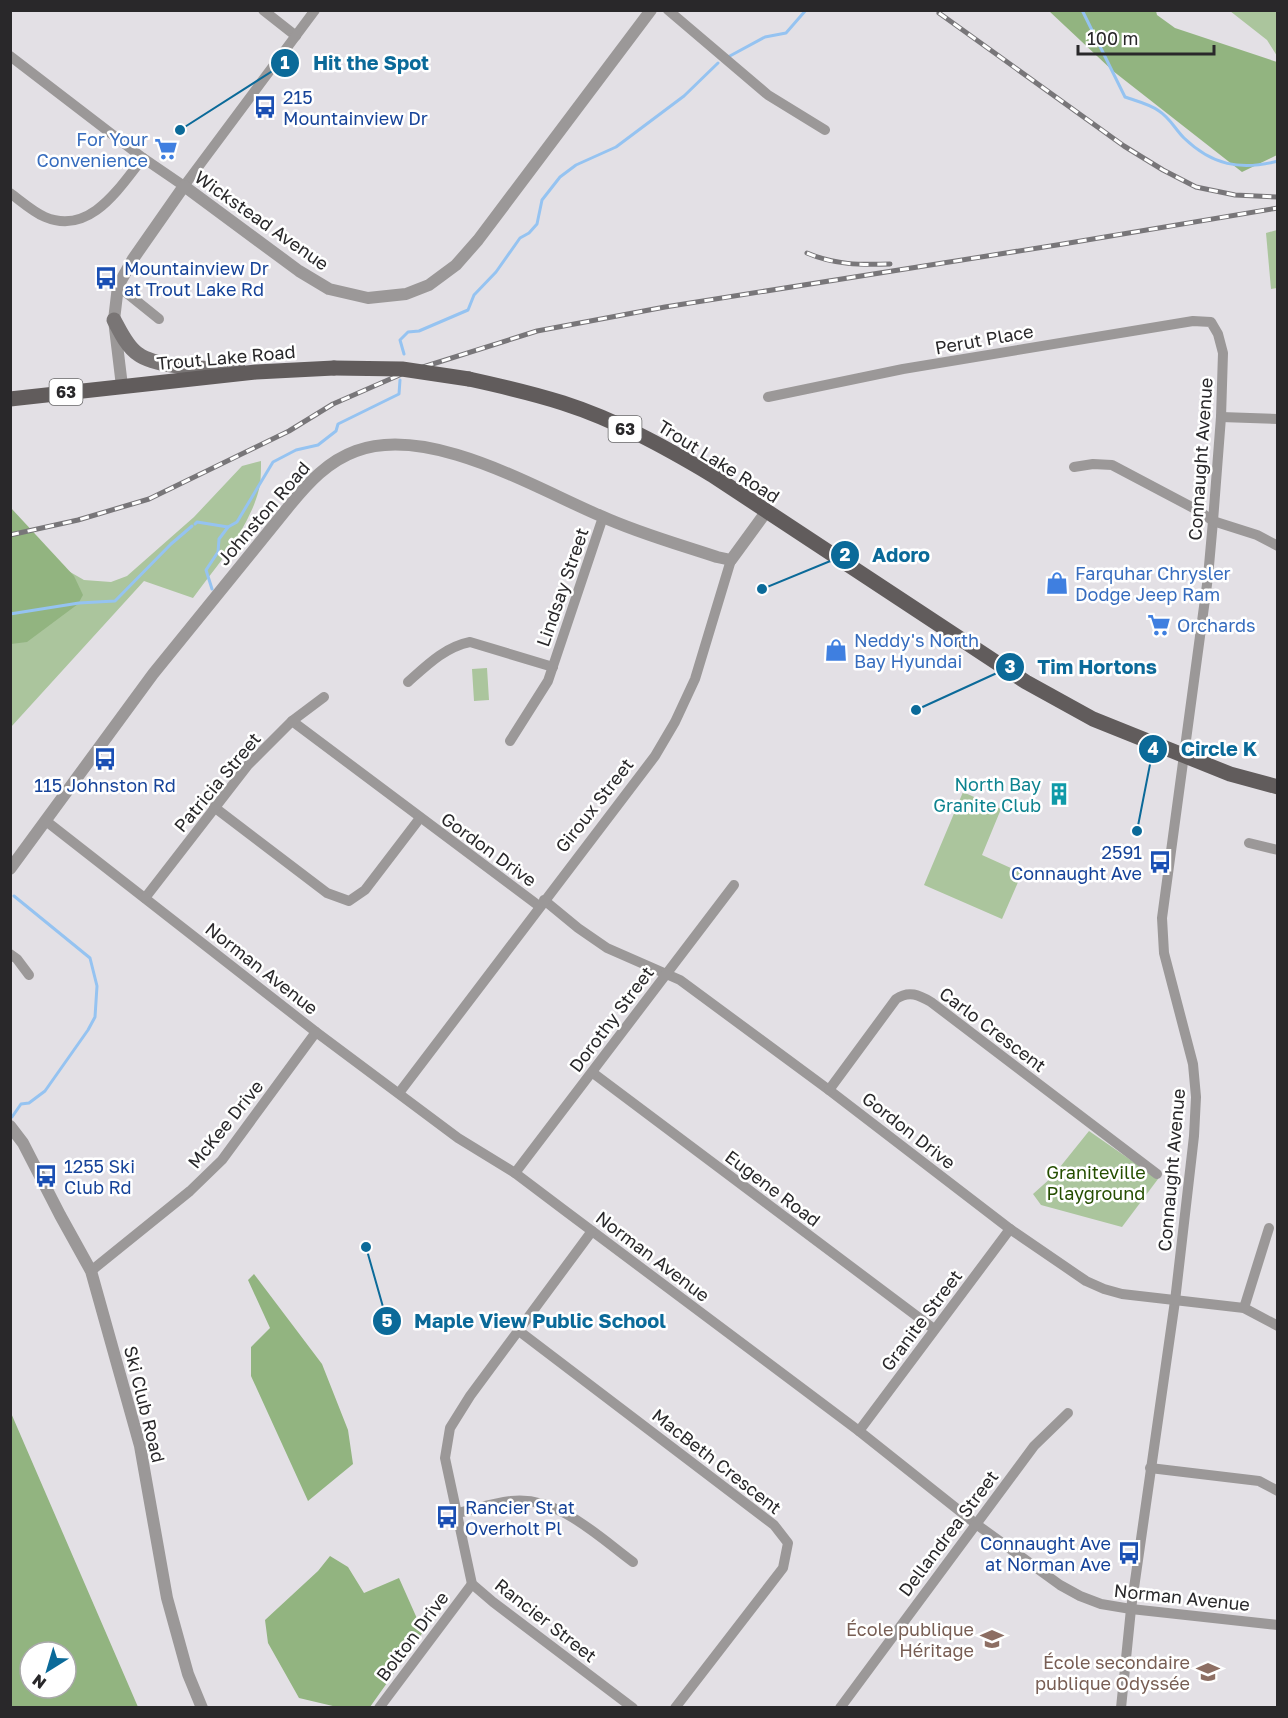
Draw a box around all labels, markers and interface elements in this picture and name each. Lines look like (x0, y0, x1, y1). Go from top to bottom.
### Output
scale bar (1078, 18, 1214, 56)
text: 100 m (1087, 27, 1138, 49)
callout: Hit the Spot (270, 44, 441, 82)
text: Hit the Spot (313, 50, 429, 74)
text: 1 (280, 51, 290, 73)
place label: 215 Mountainview Dr (283, 86, 428, 129)
bus stop icon: 215 Mountainview Dr (252, 94, 278, 120)
place label: For Your Convenience (36, 128, 148, 171)
supermarket icon: For Your Convenience (153, 136, 179, 162)
street label: Wickstead Avenue (191, 166, 333, 274)
place label: Mountainview Dr at Trout Lake Rd (124, 257, 269, 300)
bus stop icon: Mountainview Dr at Trout Lake Rd (93, 265, 119, 291)
street label: Perut Place (933, 320, 1035, 358)
street label: Trout Lake Road (156, 340, 296, 374)
street label: Connaught Avenue (1183, 377, 1217, 541)
road number: 63 (50, 379, 82, 405)
street label: Trout Lake Road (654, 415, 784, 507)
road number: 63 (608, 416, 642, 442)
street label: Johnston Road (212, 457, 314, 569)
street label: Lindsay Street (531, 525, 593, 649)
callout: Adoro (830, 536, 942, 574)
text: Adoro (872, 542, 930, 566)
text: 2 (840, 543, 851, 565)
place label: Farquhar Chrysler Dodge Jeep Ram (1075, 562, 1231, 605)
shop icon: Farquhar Chrysler Dodge Jeep Ram (1044, 570, 1070, 596)
supermarket icon: Orchards (1146, 612, 1172, 638)
place label: Orchards (1177, 614, 1256, 636)
place label: Neddy's North Bay Hyundai (854, 629, 979, 672)
shop icon: Neddy's North Bay Hyundai (823, 637, 849, 663)
callout: Tim Hortons (995, 648, 1168, 686)
text: Tim Hortons (1037, 654, 1157, 678)
text: 3 (1005, 655, 1016, 677)
street label: Patricia Street (169, 728, 265, 836)
callout: Circle K (1138, 730, 1269, 768)
text: Circle K (1181, 736, 1258, 760)
text: 4 (1147, 737, 1159, 759)
bus stop icon: 115 Johnston Rd (92, 746, 118, 772)
street label: Giroux Street (550, 753, 638, 857)
place label: North Bay Granite Club (933, 773, 1041, 816)
place label: 115 Johnston Rd (34, 774, 176, 796)
building icon: North Bay Granite Club (1046, 781, 1072, 807)
street label: Gordon Drive (437, 807, 541, 891)
place label: 2591 Connaught Ave (1011, 841, 1142, 884)
bus stop icon: 2591 Connaught Ave (1147, 849, 1173, 875)
street label: Norman Avenue (201, 917, 323, 1019)
street label: Dorothy Street (564, 962, 658, 1076)
street label: Carlo Crescent (935, 982, 1051, 1076)
street label: McKee Drive (183, 1075, 267, 1173)
street label: Gordon Drive (858, 1087, 960, 1173)
street label: Connaught Avenue (1153, 1088, 1189, 1252)
street label: Eugene Road (721, 1145, 825, 1231)
place label: 1255 Ski Club Rd (64, 1155, 135, 1198)
park label: Graniteville Playground (1046, 1161, 1146, 1204)
bus stop icon: 1255 Ski Club Rd (33, 1163, 59, 1189)
street label: Norman Avenue (592, 1206, 714, 1306)
street label: Granite Street (876, 1265, 966, 1375)
callout: Maple View Public School (372, 1302, 678, 1340)
text: Maple View Public School (414, 1308, 666, 1332)
text: 5 (382, 1309, 393, 1331)
street label: Ski Club Road (120, 1343, 170, 1465)
street label: MacBeth Crescent (648, 1404, 786, 1518)
street label: Dellandrea Street (893, 1466, 1003, 1600)
place label: Rancier St at Overholt Pl (465, 1496, 575, 1539)
bus stop icon: Rancier St at Overholt Pl (434, 1504, 460, 1530)
place label: Connaught Ave at Norman Ave (980, 1532, 1111, 1575)
bus stop icon: Connaught Ave at Norman Ave (1116, 1540, 1142, 1566)
street label: Rancier Street (491, 1573, 601, 1667)
street label: Norman Avenue (1113, 1579, 1251, 1615)
street label: Bolton Drive (371, 1587, 453, 1685)
place label: École publique Héritage (846, 1618, 974, 1661)
school or university icon: École publique Héritage (979, 1626, 1005, 1652)
north arrow (18, 1640, 78, 1700)
place label: École secondaire publique Odyssée (1035, 1651, 1190, 1694)
school or university icon: École secondaire publique Odyssée (1195, 1659, 1221, 1685)
text: N (28, 1670, 50, 1694)

